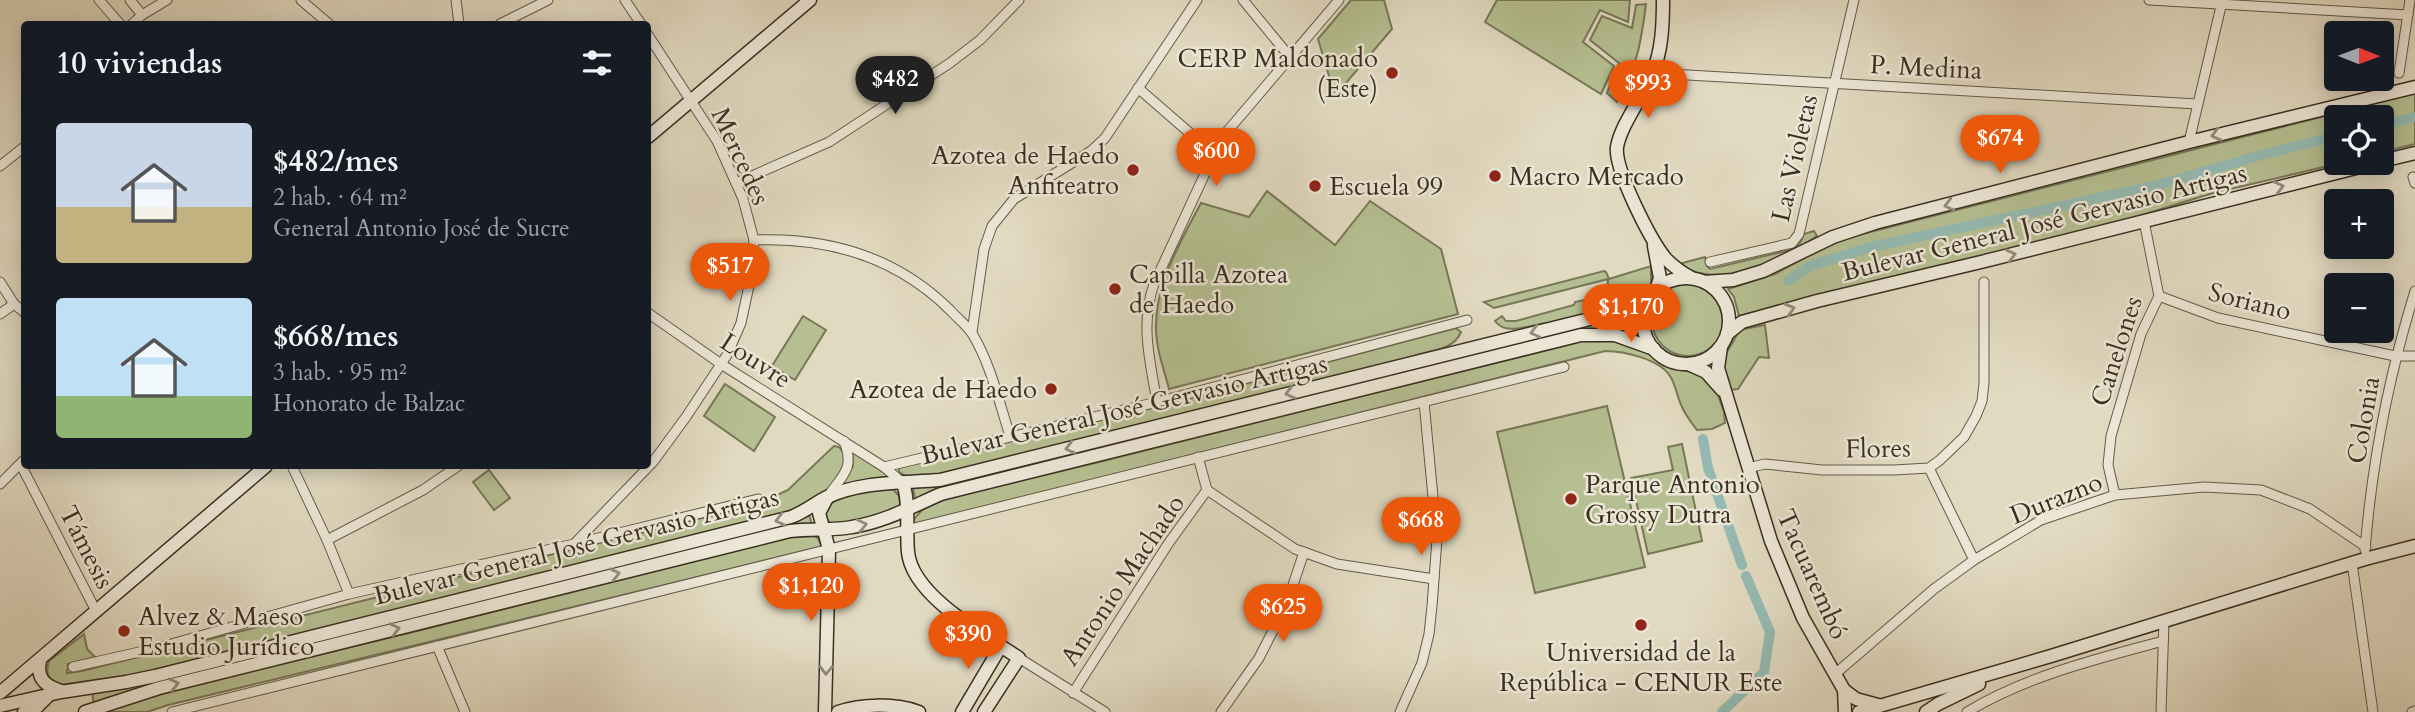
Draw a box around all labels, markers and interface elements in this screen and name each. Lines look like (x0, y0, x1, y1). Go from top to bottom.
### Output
north arrow (2324, 21, 2394, 91)
map controls (2324, 21, 2394, 343)
place label: CERP Maldonado (Este) (1178, 41, 1378, 106)
text: 10 viviendas (56, 43, 222, 84)
icon: filters (578, 44, 616, 82)
street label: P. Medina (1869, 47, 1983, 88)
pin: $482 (854, 57, 936, 116)
pin: $993 (1607, 60, 1689, 120)
text: $482 (871, 63, 919, 94)
marker: CERP Maldonado (Este) (1384, 65, 1400, 81)
text: $993 (1624, 67, 1672, 98)
street label: Las Violetas (1763, 91, 1826, 225)
street label: Mercedes (703, 102, 778, 211)
button: locate (2324, 105, 2394, 175)
pin: $674 (1959, 116, 2041, 175)
text: $674 (1976, 122, 2024, 153)
one-way arrow (2211, 127, 2223, 141)
pin: $600 (1175, 128, 1257, 188)
text: $600 (1192, 135, 1240, 166)
place label: Azotea de Haedo Anfiteatro (931, 138, 1119, 203)
text: $482/mes (273, 141, 399, 182)
icon: home (112, 151, 196, 235)
street label: Bulevar General José Gervasio Artigas (1838, 155, 2250, 290)
place label: Macro Mercado (1509, 159, 1684, 194)
marker: Azotea de Haedo Anfiteatro (1125, 162, 1141, 178)
marker: Macro Mercado (1487, 168, 1503, 184)
place label: Escuela 99 (1329, 169, 1443, 204)
marker: Escuela 99 (1307, 178, 1323, 194)
one-way arrow (2273, 181, 2285, 195)
text: 2 hab. · 64 m² (273, 182, 407, 213)
button: + (2324, 189, 2394, 259)
one-way arrow (1943, 197, 1955, 211)
text: General Antonio José de Sucre (273, 213, 570, 244)
pin: $517 (689, 244, 771, 303)
one-way arrow (2004, 249, 2016, 263)
text: $517 (706, 250, 754, 281)
place label: Capilla Azotea de Haedo (1129, 257, 1288, 322)
button: − (2324, 273, 2394, 343)
street label: Soriano (2205, 274, 2295, 329)
marker: Capilla Azotea de Haedo (1107, 281, 1123, 297)
pin: $1,170 (1574, 284, 1688, 344)
text: $1,170 (1598, 291, 1664, 322)
street label: Canelones (2082, 292, 2151, 411)
one-way arrow (1783, 302, 1795, 317)
text: $668/mes (273, 316, 399, 357)
street label: Louvre (713, 324, 798, 396)
one-way arrow (1529, 324, 1541, 338)
icon: home (112, 326, 196, 410)
street label: Bulevar General José Gervasio Artigas (917, 346, 1331, 473)
text: 3 hab. · 95 m² (273, 357, 407, 388)
place label: Azotea de Haedo (849, 372, 1037, 407)
street label: Colonia (2339, 374, 2388, 466)
marker: Azotea de Haedo (1043, 381, 1059, 397)
one-way arrow (1285, 385, 1297, 399)
text: Honorato de Balzac (273, 388, 465, 419)
street label: Flores (1845, 430, 1911, 467)
one-way arrow (1064, 440, 1076, 454)
street label: Durazno (2005, 464, 2108, 533)
place label: Parque Antonio Grossy Dutra (1585, 467, 1760, 532)
street label: Bulevar General José Gervasio Artigas (370, 479, 782, 614)
street label: Antonio Machado (1052, 488, 1193, 673)
marker: Parque Antonio Grossy Dutra (1563, 491, 1579, 507)
pin: $668 (1380, 498, 1462, 557)
street label: Támesis (51, 500, 122, 595)
text: $668 (1397, 504, 1445, 535)
street label: Tacuarembó (1768, 504, 1857, 645)
one-way arrow (774, 512, 786, 526)
one-way arrow (856, 519, 868, 533)
pin: $1,120 (754, 564, 868, 623)
one-way arrow (609, 568, 621, 583)
text: $1,120 (778, 570, 844, 601)
pin: $625 (1242, 584, 1324, 644)
text: $625 (1259, 591, 1307, 622)
place label: Alvez & Maeso Estudio Jurídico (138, 599, 314, 664)
pin: $390 (927, 612, 1009, 671)
marker: Universidad de la República - CENUR Este (1633, 617, 1649, 633)
text: $390 (944, 618, 992, 649)
marker: Alvez & Maeso Estudio Jurídico (116, 623, 132, 639)
one-way arrow (389, 623, 401, 637)
place label: Universidad de la República - CENUR Este (1499, 635, 1783, 700)
one-way arrow (819, 665, 834, 676)
one-way arrow (168, 678, 180, 692)

